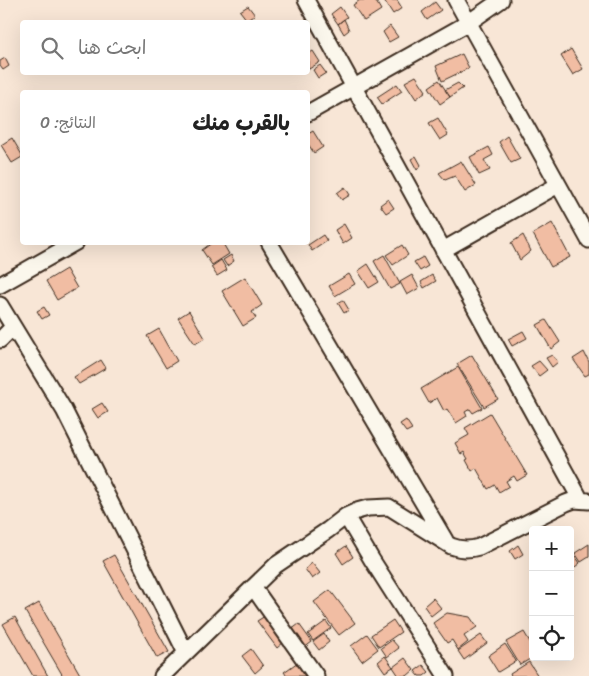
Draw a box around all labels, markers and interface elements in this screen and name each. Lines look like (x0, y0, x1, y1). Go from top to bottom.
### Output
search box (20, 20, 310, 75)
text: ابحث هنا (78, 31, 146, 64)
icon: search (38, 34, 66, 62)
text: بالقرب منك (192, 104, 290, 142)
text: النتائج: 0 (40, 108, 96, 137)
map controls (529, 526, 574, 661)
button: + (529, 526, 574, 571)
button: − (529, 571, 574, 616)
button: locate (529, 616, 574, 661)

